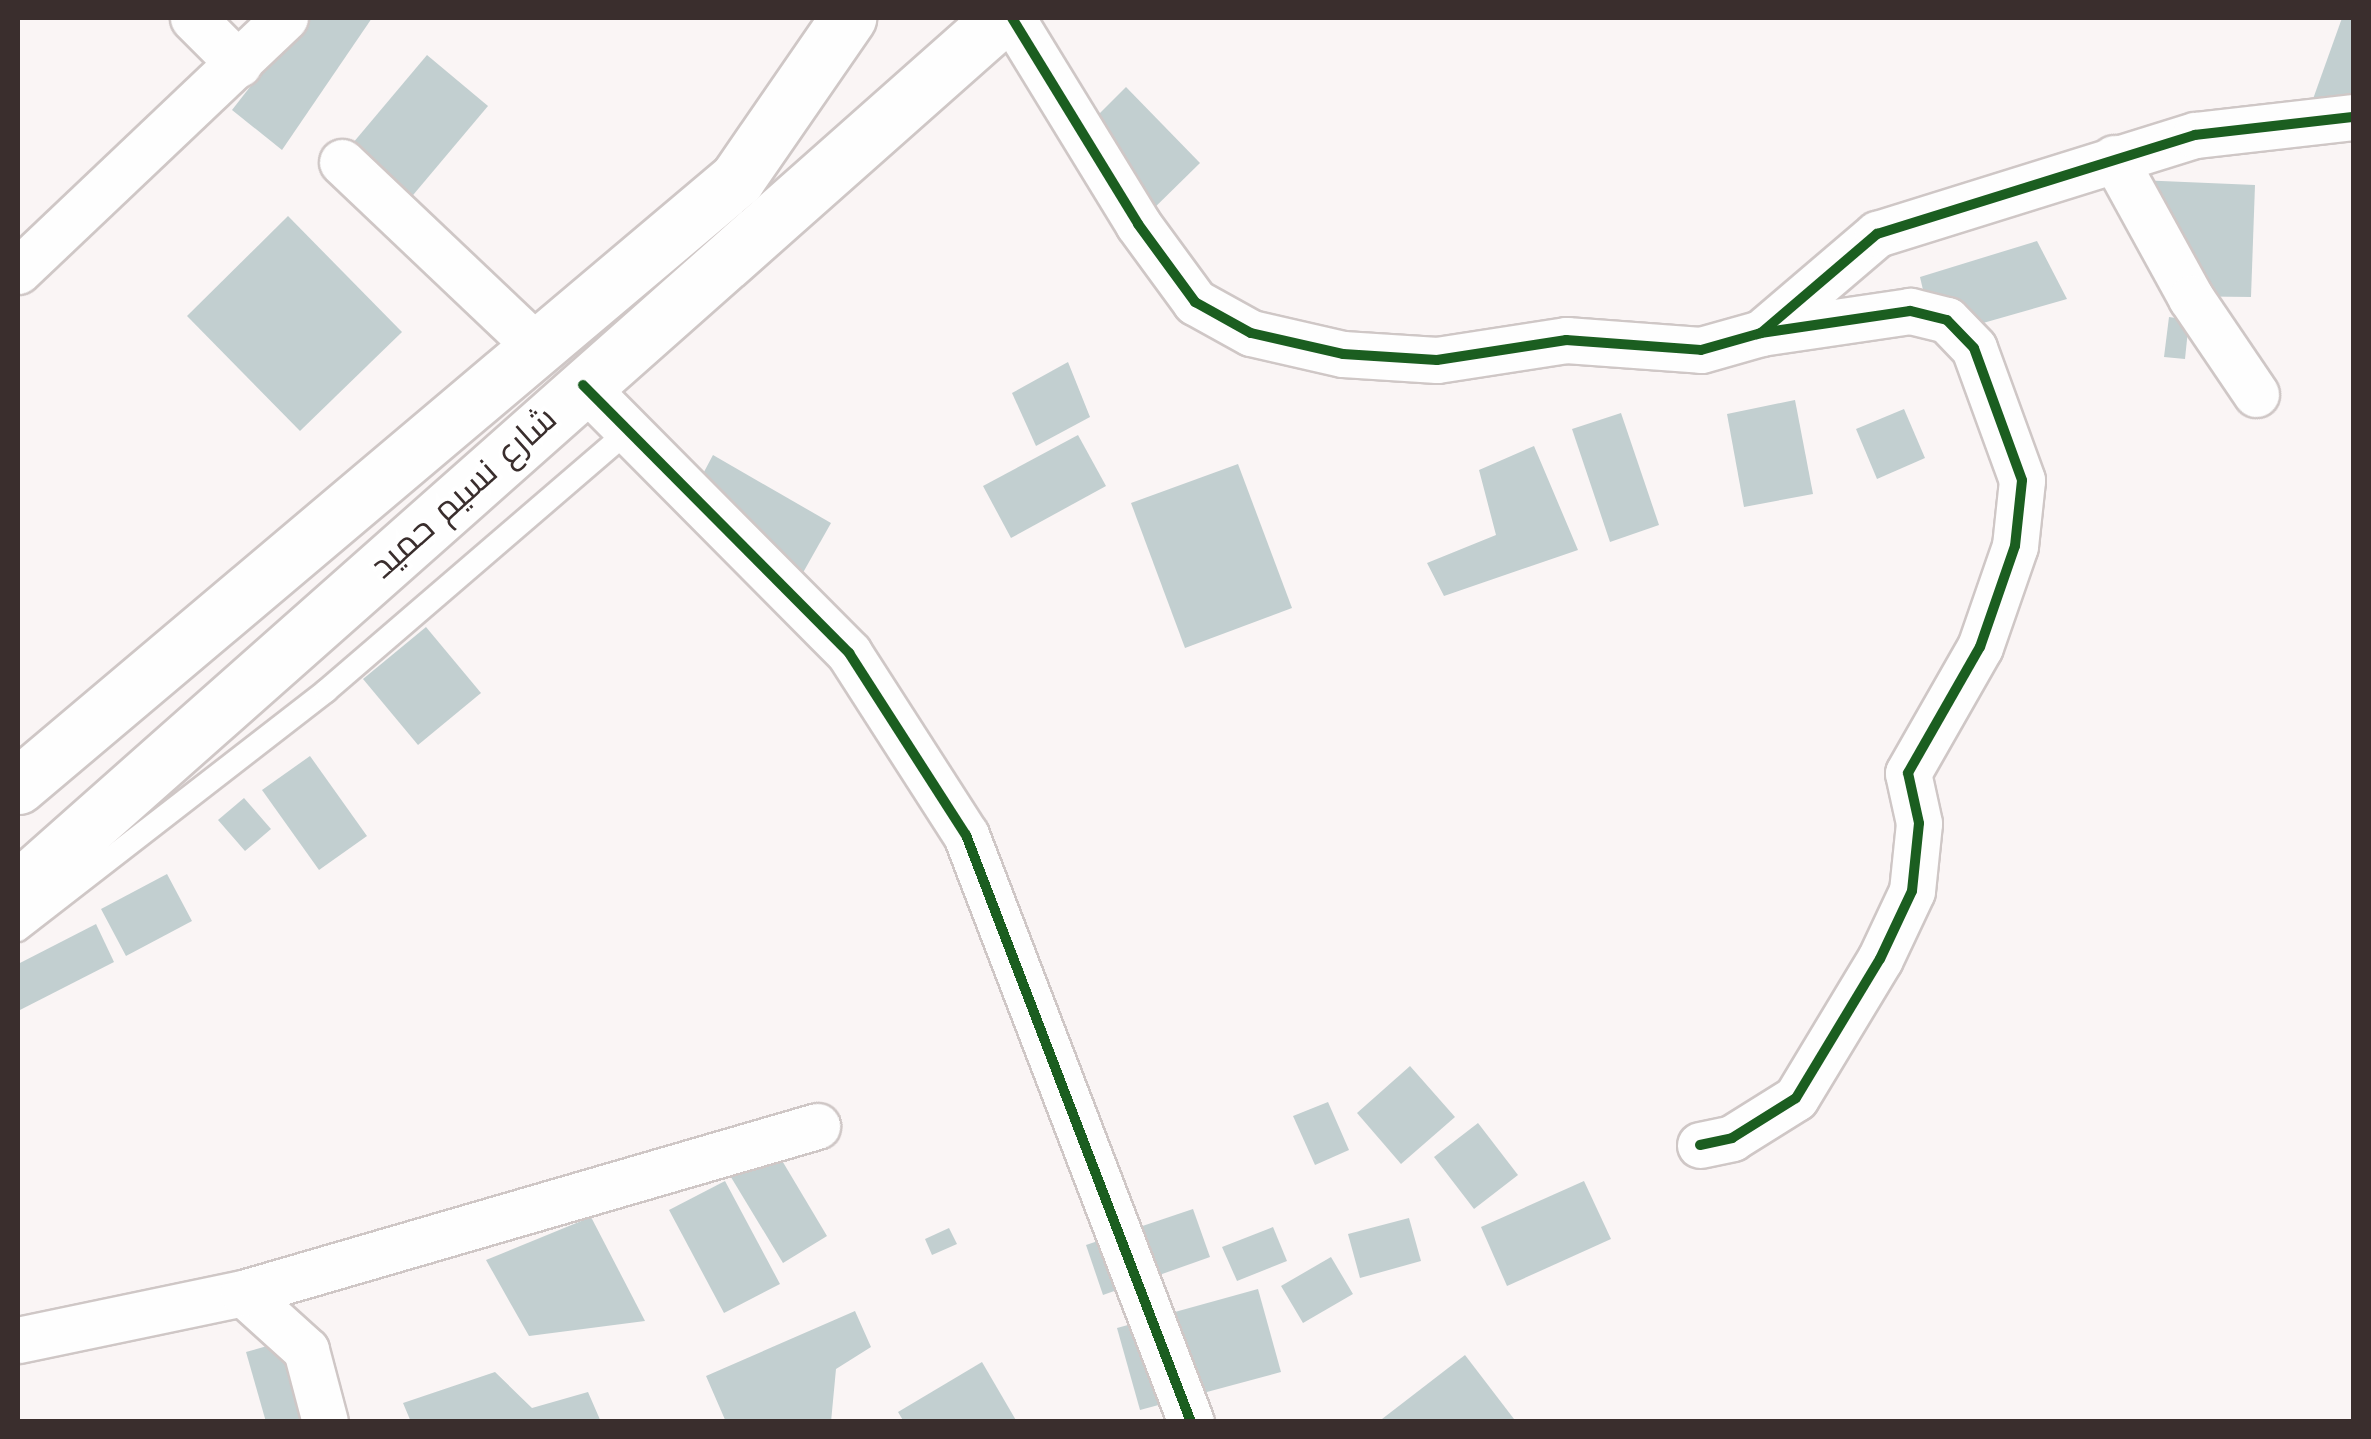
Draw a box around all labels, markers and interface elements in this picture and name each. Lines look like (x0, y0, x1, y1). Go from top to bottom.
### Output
street label: شارع نسيم حميد (361, 397, 565, 587)

